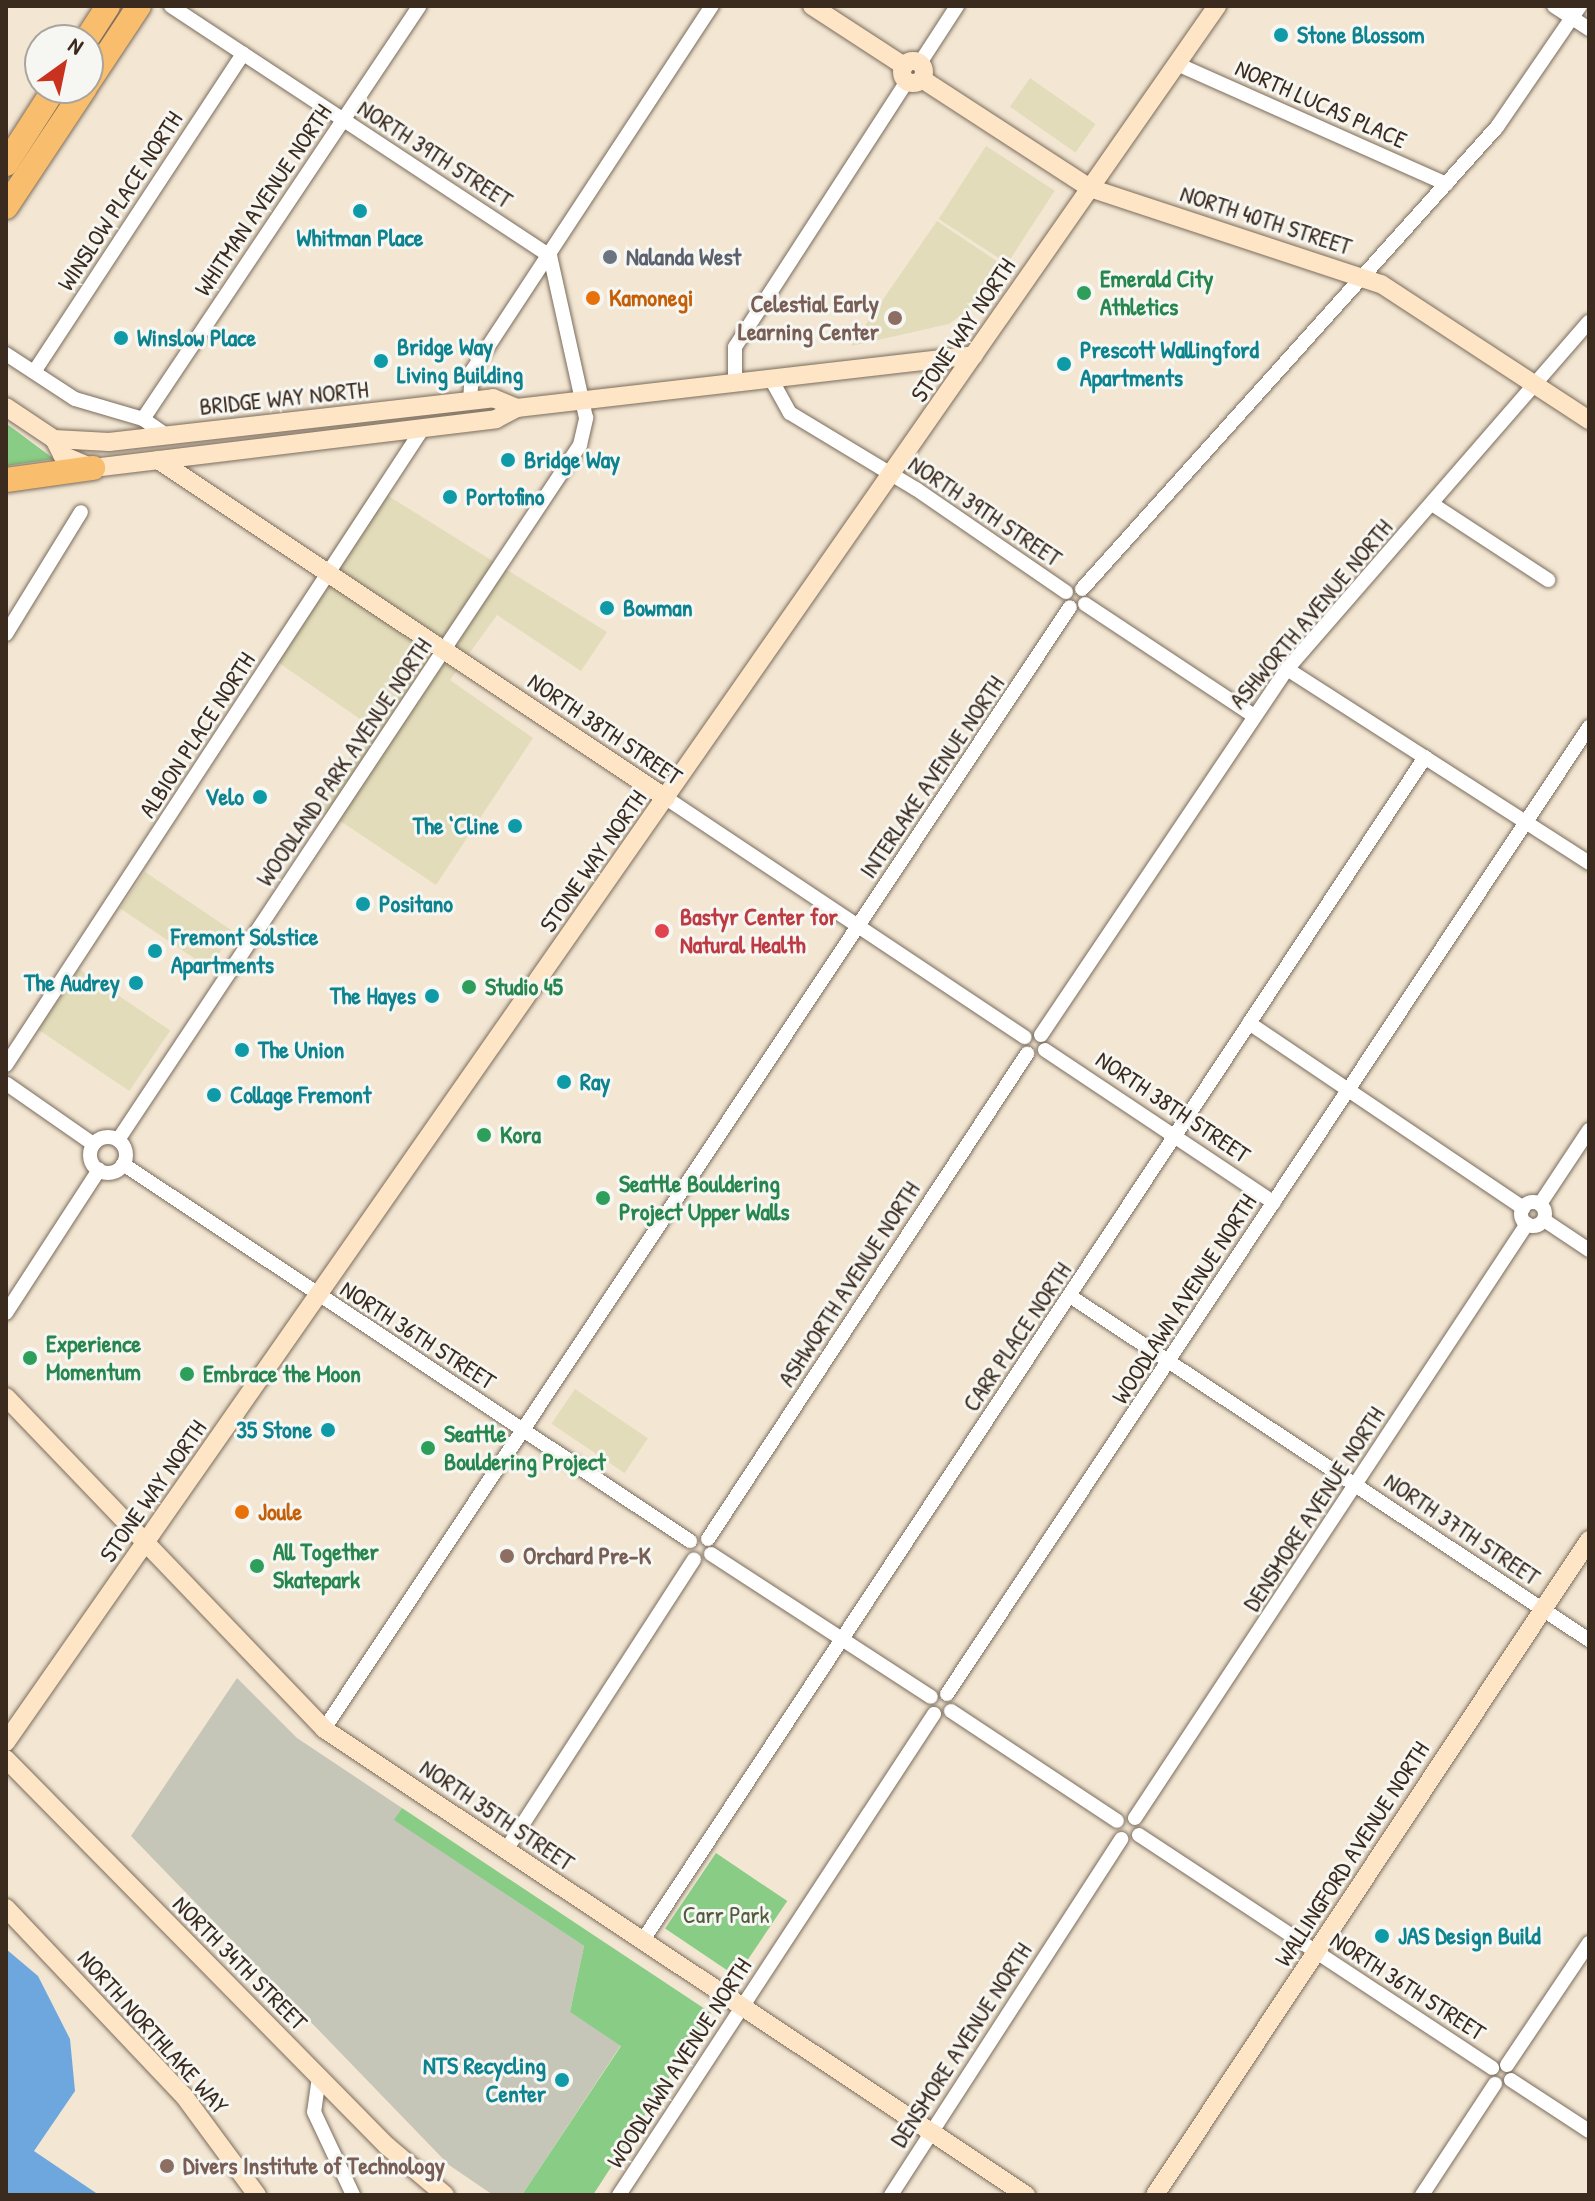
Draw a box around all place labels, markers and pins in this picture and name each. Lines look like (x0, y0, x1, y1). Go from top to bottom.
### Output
place label: Stone Blossom (1297, 21, 1425, 49)
marker: Stone Blossom (1272, 26, 1290, 44)
marker: Whitman Place (351, 202, 369, 220)
place label: Whitman Place (297, 224, 423, 252)
place label: Nalanda West (626, 243, 741, 271)
marker: Nalanda West (601, 248, 619, 266)
place label: Emerald City Athletics (1100, 265, 1213, 321)
place label: Kamonegi (609, 284, 693, 312)
marker: Emerald City Athletics (1075, 284, 1093, 302)
marker: Kamonegi (584, 289, 602, 307)
place label: Celestial Early Learning Center (738, 290, 879, 346)
marker: Celestial Early Learning Center (886, 309, 904, 327)
place label: Winslow Place (137, 324, 256, 352)
marker: Winslow Place (112, 329, 130, 347)
place label: Bridge Way Living Building (397, 333, 523, 389)
place label: Prescott Wallingford Apartments (1080, 336, 1259, 392)
marker: Bridge Way Living Building (372, 352, 390, 370)
marker: Prescott Wallingford Apartments (1055, 355, 1073, 373)
place label: Bridge Way (524, 446, 620, 474)
marker: Bridge Way (499, 451, 517, 469)
place label: Portofino (466, 483, 545, 511)
marker: Portofino (441, 488, 459, 506)
place label: Bowman (623, 594, 693, 622)
marker: Bowman (598, 599, 616, 617)
place label: Velo (205, 783, 244, 811)
marker: Velo (251, 788, 269, 806)
place label: The ‘Cline (413, 812, 499, 840)
marker: The ‘Cline (506, 817, 524, 835)
place label: Positano (379, 890, 453, 918)
marker: Positano (354, 895, 372, 913)
place label: Bastyr Center for Natural Health (680, 903, 838, 959)
marker: Bastyr Center for Natural Health (651, 920, 673, 942)
place label: Fremont Solstice Apartments (171, 923, 318, 979)
marker: Fremont Solstice Apartments (146, 942, 164, 960)
place label: The Audrey (24, 969, 120, 997)
place label: Studio 45 (485, 973, 563, 1001)
marker: The Audrey (127, 974, 145, 992)
marker: Studio 45 (460, 978, 478, 996)
place label: The Hayes (330, 982, 416, 1010)
marker: The Hayes (423, 987, 441, 1005)
place label: The Union (258, 1036, 344, 1064)
marker: The Union (233, 1041, 251, 1059)
place label: Ray (580, 1068, 610, 1096)
marker: Ray (555, 1073, 573, 1091)
place label: Collage Fremont (230, 1081, 371, 1109)
marker: Collage Fremont (205, 1086, 223, 1104)
place label: Kora (500, 1121, 541, 1149)
marker: Kora (475, 1126, 493, 1144)
place label: Seattle Bouldering Project Upper Walls (619, 1170, 790, 1226)
marker: Seattle Bouldering Project Upper Walls (594, 1189, 612, 1207)
place label: Experience Momentum (46, 1330, 141, 1386)
marker: Experience Momentum (21, 1349, 39, 1367)
place label: Embrace the Moon (203, 1360, 361, 1388)
marker: Embrace the Moon (178, 1365, 196, 1383)
place label: 35 Stone (236, 1416, 312, 1444)
place label: Seattle Bouldering Project (444, 1420, 606, 1476)
marker: 35 Stone (319, 1421, 337, 1439)
marker: Seattle Bouldering Project (419, 1439, 437, 1457)
place label: Joule (258, 1498, 302, 1526)
marker: Joule (233, 1503, 251, 1521)
place label: All Together Skatepark (273, 1538, 379, 1594)
place label: Orchard Pre-K (523, 1542, 651, 1570)
marker: Orchard Pre-K (498, 1547, 516, 1565)
marker: All Together Skatepark (248, 1557, 266, 1575)
place label: JAS Design Build (1398, 1922, 1541, 1950)
marker: JAS Design Build (1373, 1927, 1391, 1945)
place label: NTS Recycling Center (423, 2052, 546, 2108)
marker: NTS Recycling Center (553, 2071, 571, 2089)
place label: Divers Institute of Technology (183, 2152, 445, 2180)
marker: Divers Institute of Technology (158, 2157, 176, 2175)

